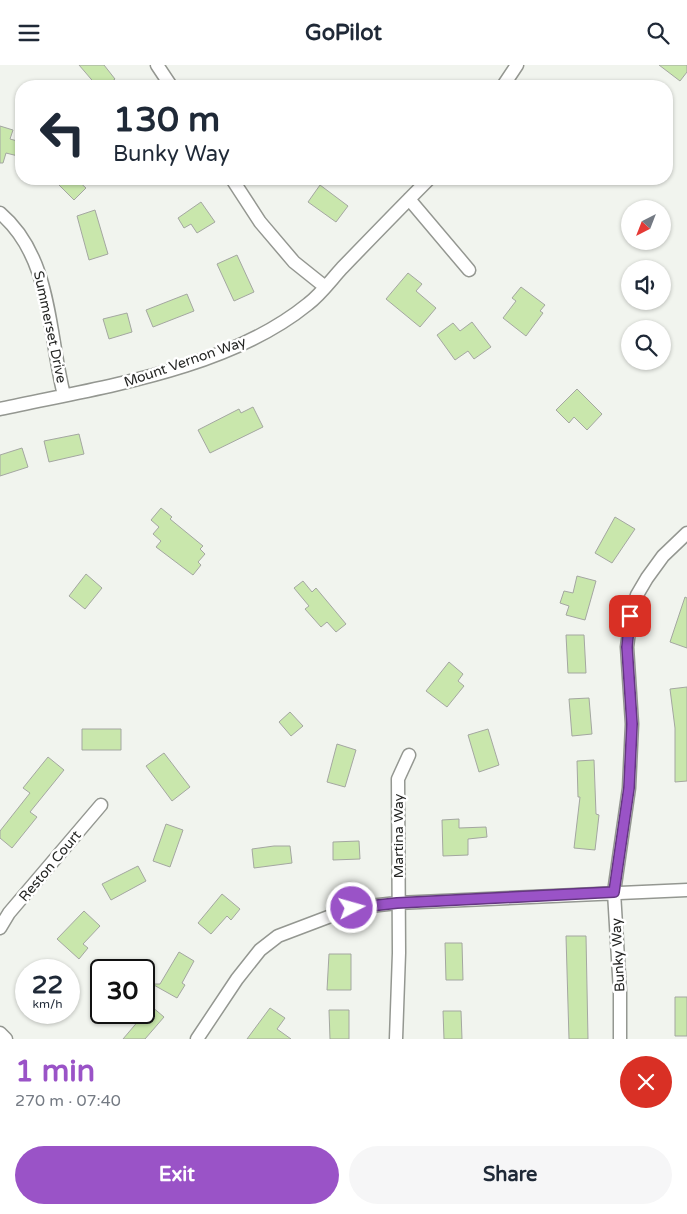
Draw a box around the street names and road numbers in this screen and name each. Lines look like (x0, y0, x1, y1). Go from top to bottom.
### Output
street label: Summerset Drive (30, 269, 70, 385)
street label: Mount Vernon Way (122, 333, 249, 391)
street label: Martina Way (390, 793, 407, 878)
street label: Reston Court (15, 826, 85, 905)
street label: Bunky Way (608, 917, 628, 993)

